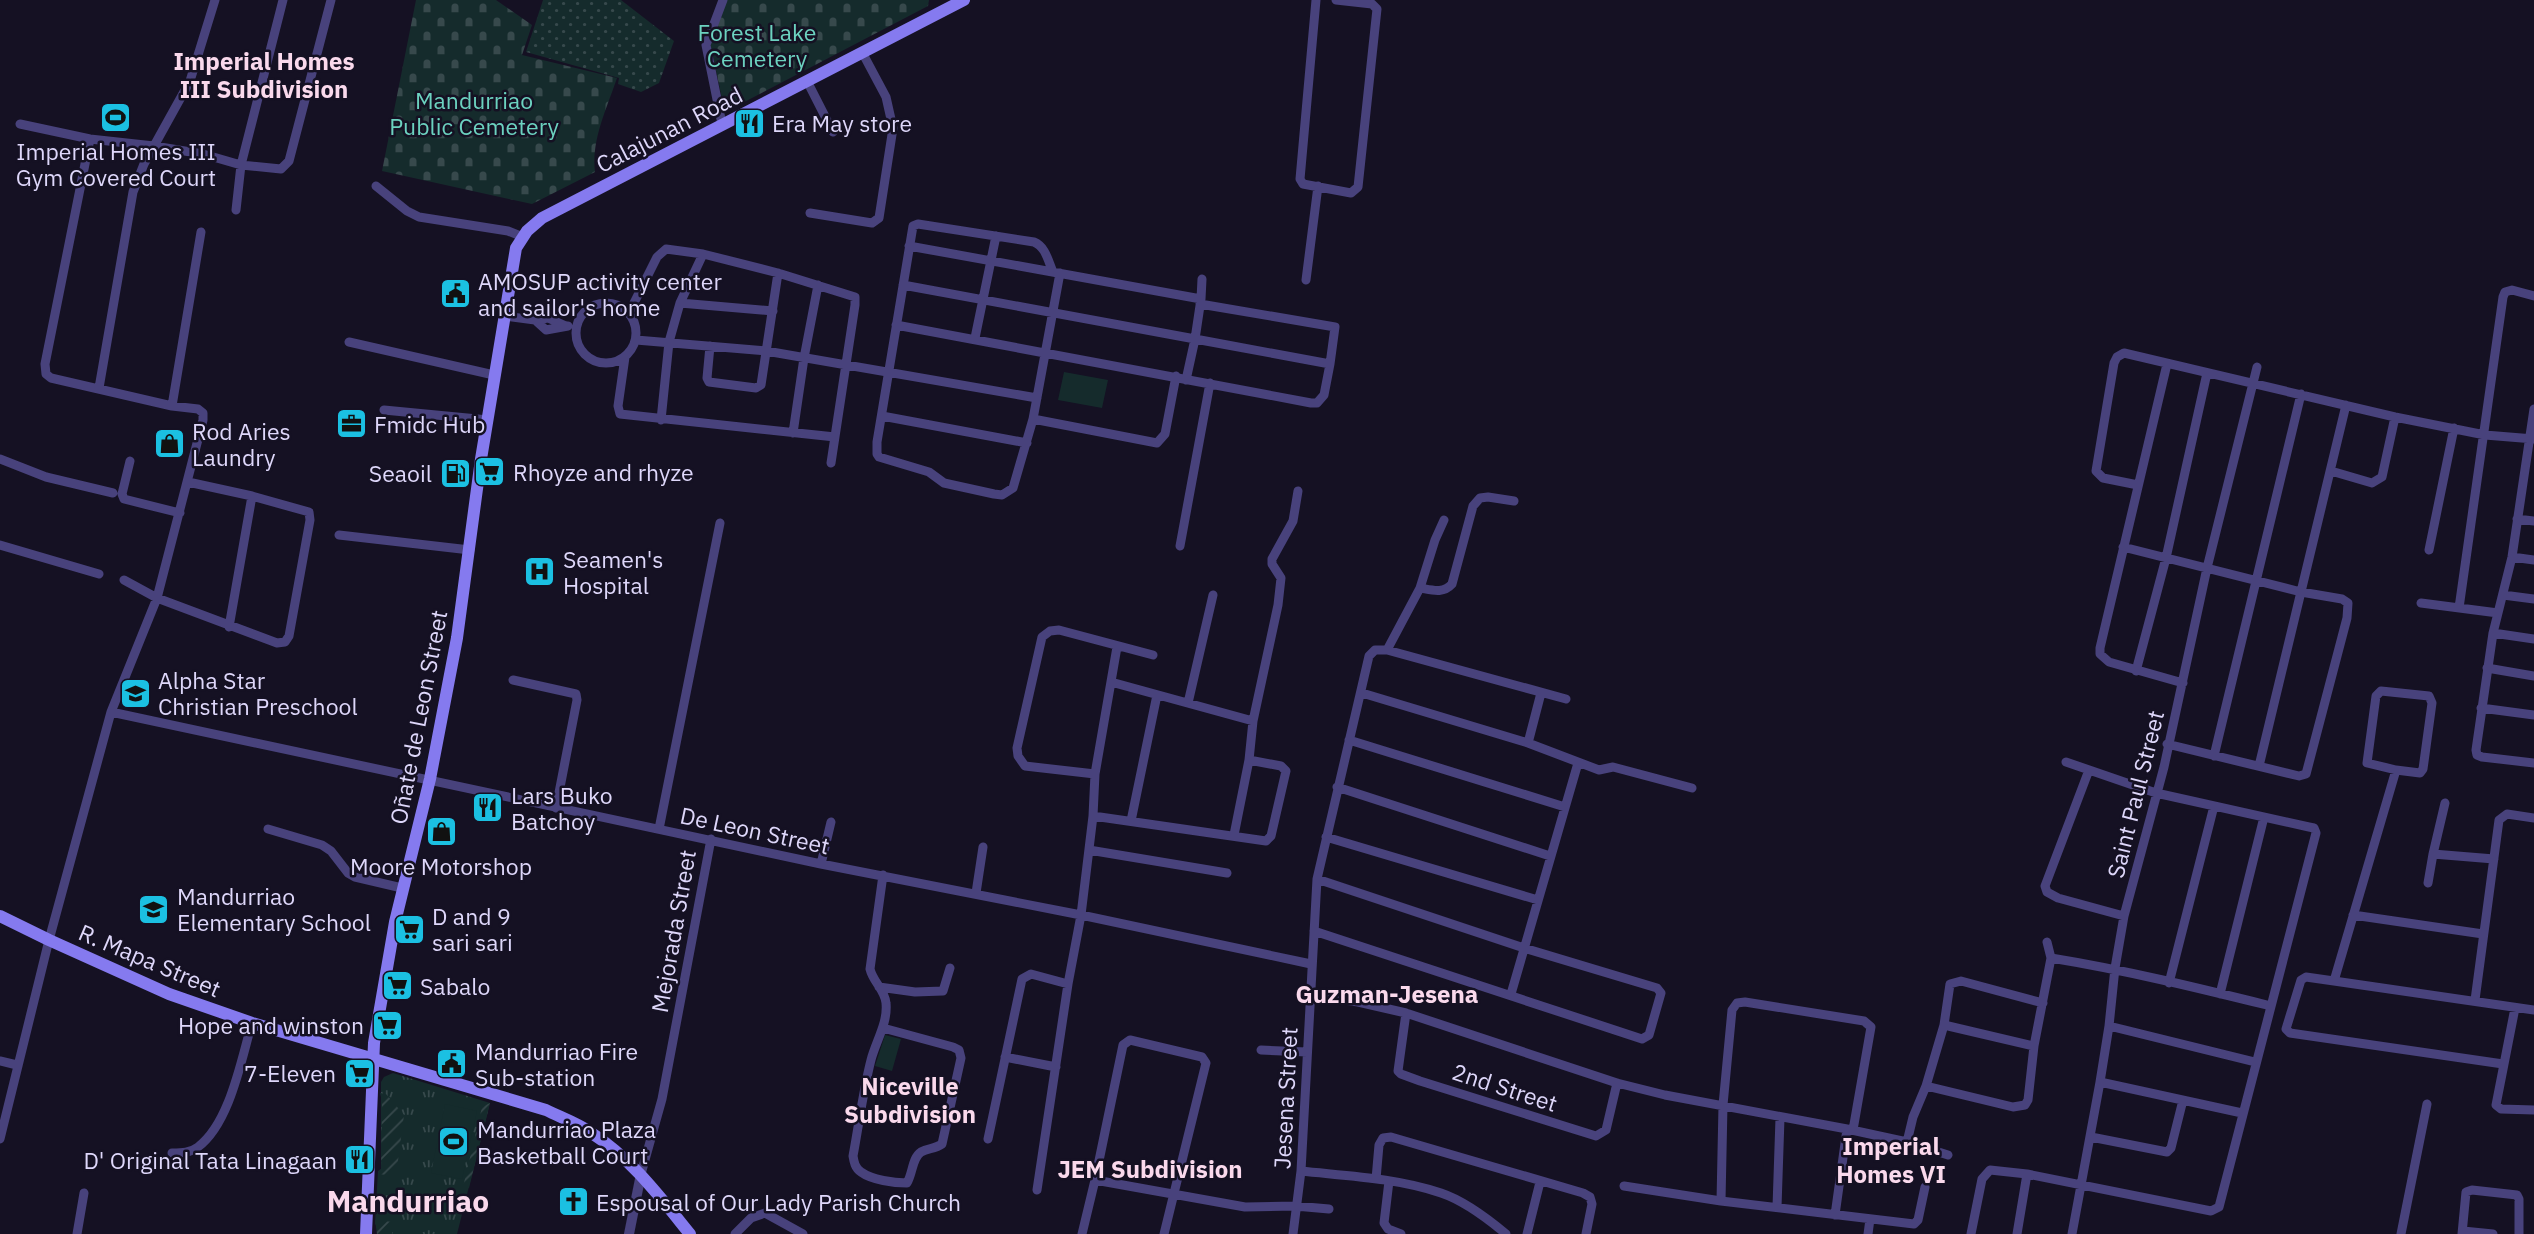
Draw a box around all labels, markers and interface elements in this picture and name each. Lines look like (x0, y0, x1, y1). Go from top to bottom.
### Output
park label: Forest Lake Cemetery (698, 17, 816, 73)
district label: Imperial Homes III Subdivision (173, 45, 355, 105)
street label: Calajunan Road (591, 79, 747, 179)
park label: Mandurriao Public Cemetery (389, 85, 559, 141)
sports icon: Imperial Homes III Gym Covered Court (99, 100, 133, 134)
restaurant icon: Era May store (732, 106, 766, 140)
place label: Era May store (772, 108, 912, 138)
place label: Imperial Homes III Gym Covered Court (16, 136, 216, 192)
place label: AMOSUP activity center and sailor's home (478, 266, 722, 322)
public building icon: AMOSUP activity center and sailor's home (438, 277, 472, 311)
office icon: Fmidc Hub (334, 407, 368, 441)
place label: Fmidc Hub (374, 409, 485, 439)
place label: Rod Aries Laundry (192, 416, 291, 472)
shop icon: Rod Aries Laundry (152, 427, 186, 461)
supermarket icon: Rhoyze and rhyze (473, 455, 507, 489)
fuel station icon: Seaoil (438, 456, 472, 490)
place label: Rhoyze and rhyze (513, 457, 694, 487)
place label: Seaoil (369, 458, 432, 488)
place label: Seamen's Hospital (563, 544, 663, 600)
hospital icon: Seamen's Hospital (523, 555, 557, 589)
street label: Oñate de Leon Street (383, 607, 453, 827)
place label: Alpha Star Christian Preschool (158, 665, 358, 721)
school or university icon: Alpha Star Christian Preschool (118, 676, 152, 710)
street label: Saint Paul Street (2100, 707, 2170, 881)
place label: Lars Buko Batchoy (511, 780, 613, 836)
restaurant icon: Lars Buko Batchoy (471, 791, 505, 825)
street label: De Leon Street (678, 800, 832, 860)
shop icon: Moore Motorshop (424, 815, 458, 849)
street label: Mejorada Street (644, 847, 702, 1015)
place label: Moore Motorshop (350, 851, 532, 881)
place label: Mandurriao Elementary School (177, 881, 371, 937)
school or university icon: Mandurriao Elementary School (137, 892, 171, 926)
place label: D and 9 sari sari (432, 901, 513, 957)
supermarket icon: D and 9 sari sari (392, 912, 426, 946)
street label: R. Mapa Street (74, 917, 226, 1003)
supermarket icon: Sabalo (380, 969, 414, 1003)
place label: Sabalo (420, 971, 490, 1001)
district label: Guzman-Jesena (1296, 978, 1478, 1010)
supermarket icon: Hope and winston (370, 1008, 404, 1042)
place label: Hope and winston (178, 1010, 364, 1040)
street label: Jesena Street (1266, 1026, 1304, 1170)
place label: Mandurriao Fire Sub-station (475, 1036, 638, 1092)
public building icon: Mandurriao Fire Sub-station (435, 1047, 469, 1081)
supermarket icon: 7-Eleven (342, 1056, 376, 1090)
street label: 2nd Street (1449, 1056, 1561, 1118)
place label: 7-Eleven (244, 1058, 336, 1088)
district label: Niceville Subdivision (844, 1070, 976, 1130)
place label: Mandurriao Plaza Basketball Court (477, 1114, 656, 1170)
sports icon: Mandurriao Plaza Basketball Court (437, 1125, 471, 1159)
district label: Imperial Homes VI (1836, 1130, 1946, 1190)
restaurant icon: D' Original Tata Linagaan (343, 1143, 377, 1177)
place label: D' Original Tata Linagaan (83, 1145, 337, 1175)
district label: JEM Subdivision (1057, 1153, 1243, 1185)
district label: Mandurriao (327, 1181, 489, 1220)
church icon: Espousal of Our Lady Parish Church (556, 1185, 590, 1219)
place label: Espousal of Our Lady Parish Church (596, 1187, 961, 1217)

